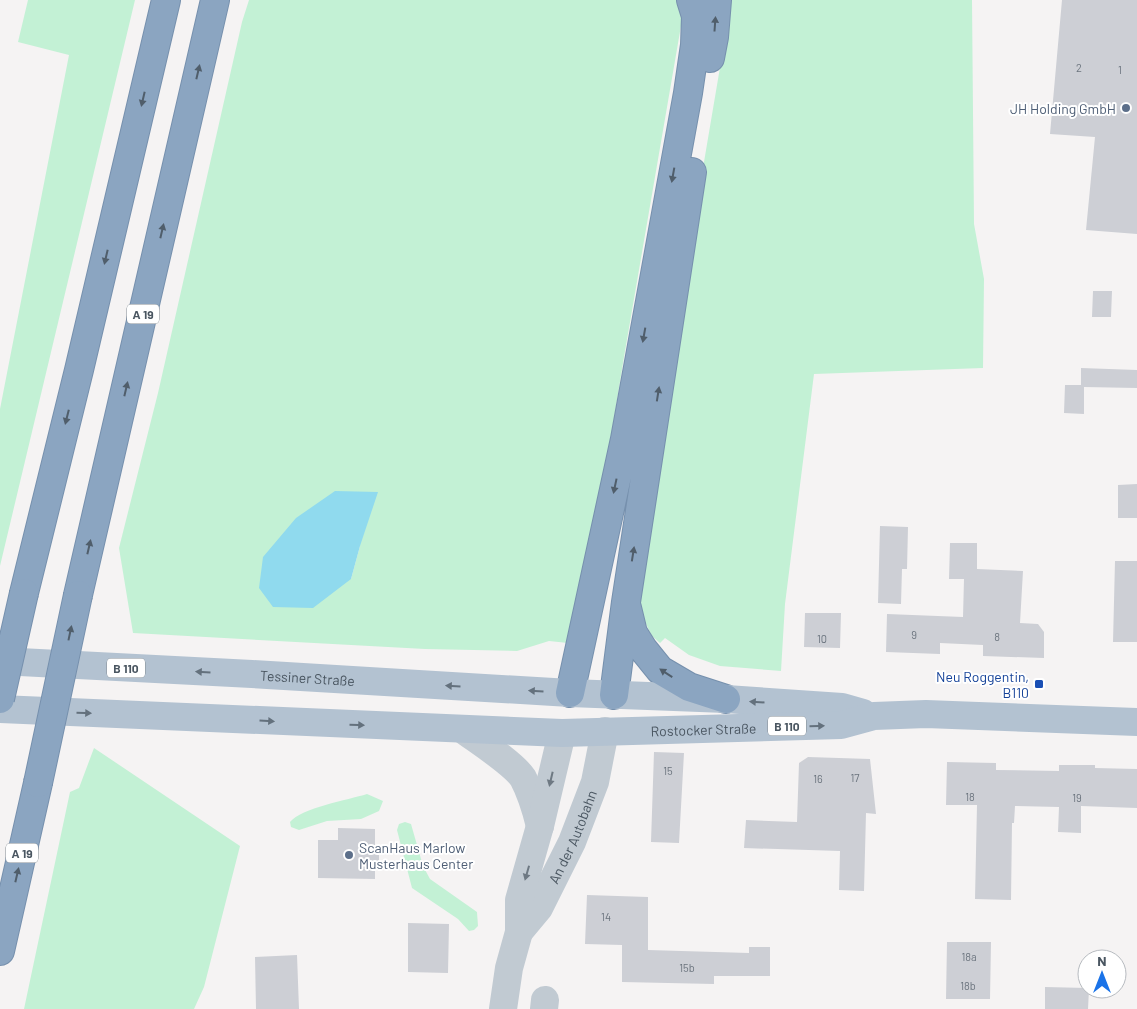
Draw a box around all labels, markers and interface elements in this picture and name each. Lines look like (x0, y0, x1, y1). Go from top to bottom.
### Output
one-way arrow (711, 16, 719, 32)
house number: 2 (1076, 61, 1082, 74)
house number: 1 (1118, 63, 1122, 76)
one-way arrow (194, 65, 202, 80)
one-way arrow (139, 91, 147, 106)
place label: JH Holding GmbH (1010, 100, 1116, 117)
marker: JH Holding GmbH (1120, 102, 1132, 114)
one-way arrow (668, 168, 676, 184)
one-way arrow (158, 223, 166, 238)
one-way arrow (102, 249, 110, 264)
road number: A 19 (127, 304, 159, 324)
one-way arrow (640, 327, 648, 343)
one-way arrow (122, 381, 130, 396)
one-way arrow (654, 385, 662, 401)
one-way arrow (63, 410, 71, 425)
one-way arrow (611, 479, 619, 494)
one-way arrow (85, 540, 93, 555)
one-way arrow (629, 546, 637, 562)
one-way arrow (66, 625, 74, 640)
house number: 9 (911, 628, 917, 641)
house number: 8 (994, 630, 1000, 643)
house number: 10 (817, 632, 827, 645)
road number: B 110 (107, 658, 145, 678)
street label: Tessiner Straße (260, 666, 355, 689)
one-way arrow (195, 667, 211, 675)
one-way arrow (659, 668, 673, 677)
place label: Neu Roggentin, B110 (936, 668, 1029, 701)
marker: Neu Roggentin, B110 (1033, 678, 1045, 690)
one-way arrow (445, 681, 461, 689)
one-way arrow (528, 686, 544, 694)
one-way arrow (749, 697, 765, 705)
one-way arrow (76, 709, 92, 717)
road number: B 110 (768, 716, 806, 736)
one-way arrow (260, 717, 276, 725)
street label: Rostocker Straße (650, 719, 756, 739)
one-way arrow (349, 721, 365, 729)
one-way arrow (810, 721, 826, 729)
house number: 15 (663, 764, 673, 777)
house number: 17 (850, 771, 860, 784)
one-way arrow (547, 772, 555, 787)
house number: 16 (813, 772, 823, 785)
street label: An der Autobahn (544, 787, 600, 886)
house number: 18 (965, 790, 975, 803)
house number: 19 (1072, 791, 1082, 804)
place label: ScanHaus Marlow Musterhaus Center (359, 839, 473, 872)
road number: A 19 (6, 844, 38, 862)
marker: ScanHaus Marlow Musterhaus Center (343, 849, 355, 861)
one-way arrow (523, 865, 531, 881)
one-way arrow (13, 868, 21, 883)
house number: 14 (601, 910, 611, 923)
north arrow (1077, 949, 1127, 999)
house number: 18a (961, 950, 977, 963)
text: N (1097, 952, 1107, 969)
house number: 15b (679, 961, 695, 974)
house number: 18b (960, 979, 976, 992)

